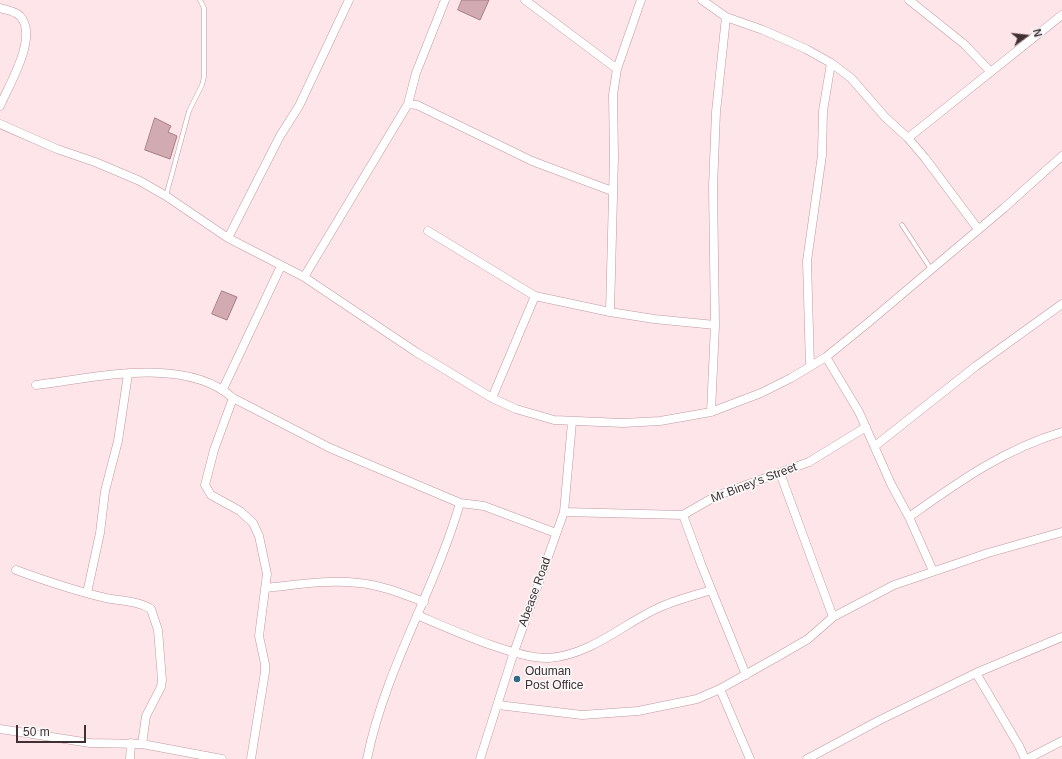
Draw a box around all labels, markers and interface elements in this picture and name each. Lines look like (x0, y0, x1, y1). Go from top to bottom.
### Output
north arrow (1006, 16, 1046, 56)
text: N (1031, 27, 1044, 38)
street label: Mr Biney’s Street (709, 460, 799, 506)
street label: Abease Road (516, 555, 554, 629)
place label: Oduman Post Office (525, 665, 583, 693)
marker: Oduman Post Office (512, 674, 522, 684)
scale bar (18, 717, 88, 743)
text: 50 m (23, 725, 50, 739)

